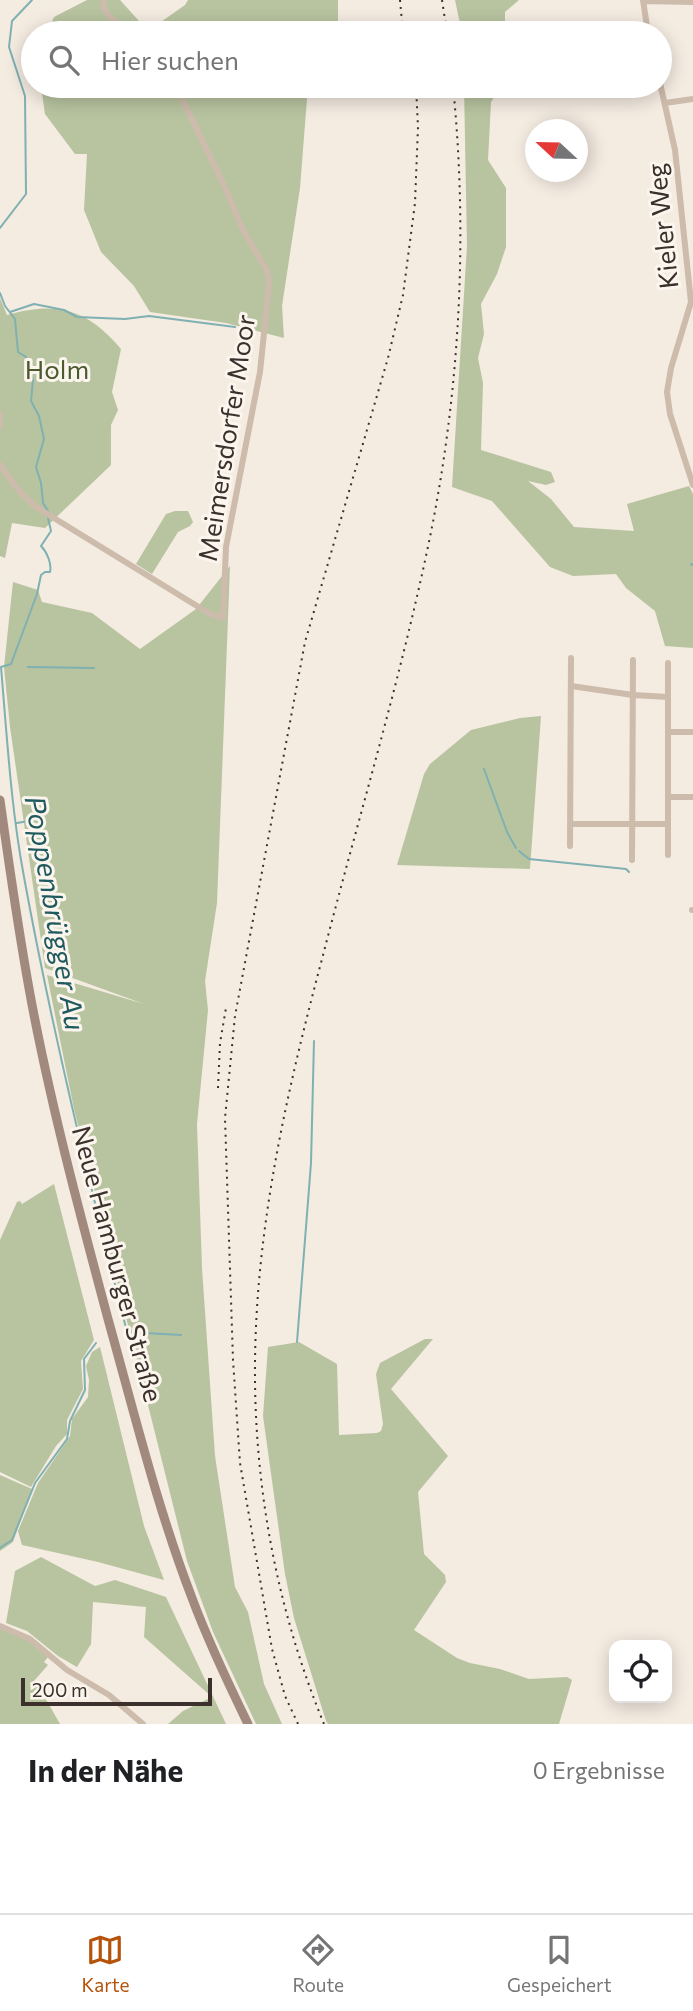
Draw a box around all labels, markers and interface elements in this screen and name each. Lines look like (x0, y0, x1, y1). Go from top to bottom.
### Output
search box (21, 21, 672, 98)
icon: search (45, 41, 83, 79)
text: Hier suchen (101, 44, 239, 75)
north arrow (525, 119, 588, 182)
street label: Kieler Weg (640, 162, 684, 290)
street label: Meimersdorfer Moor (191, 312, 260, 563)
park label: Holm (25, 353, 89, 384)
water label: Poppenbrügger Au (19, 793, 93, 1033)
street label: Neue Hamburger Straße (67, 1122, 170, 1405)
map controls (609, 1640, 672, 1703)
button: locate (609, 1640, 672, 1703)
scale bar (21, 1675, 212, 1707)
text: 200 m (32, 1678, 88, 1701)
text: In der Nähe (28, 1751, 183, 1788)
text: 0 Ergebnisse (533, 1756, 665, 1784)
tab: Karte (81, 1931, 129, 1996)
tab: Route (292, 1931, 344, 1996)
tab: Gespeichert (507, 1931, 612, 1996)

